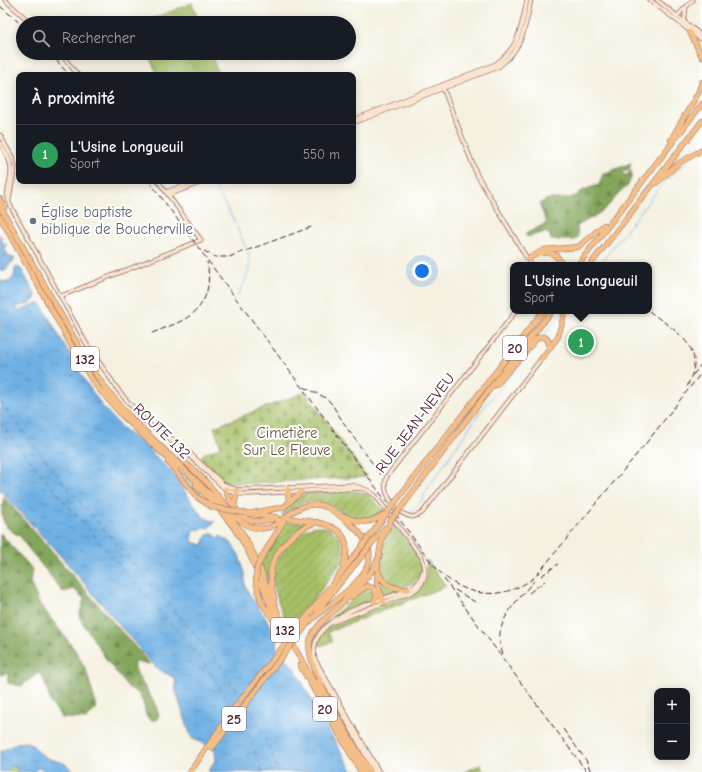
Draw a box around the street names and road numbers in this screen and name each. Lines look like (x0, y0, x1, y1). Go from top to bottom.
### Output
road number: 20 (503, 336, 527, 360)
road number: 132 (71, 347, 99, 371)
street label: RUE JEAN-NEVEU (372, 370, 458, 476)
street label: ROUTE 132 (130, 399, 194, 463)
road number: 132 (271, 618, 299, 642)
road number: 20 (313, 697, 337, 721)
road number: 25 (222, 707, 246, 731)

